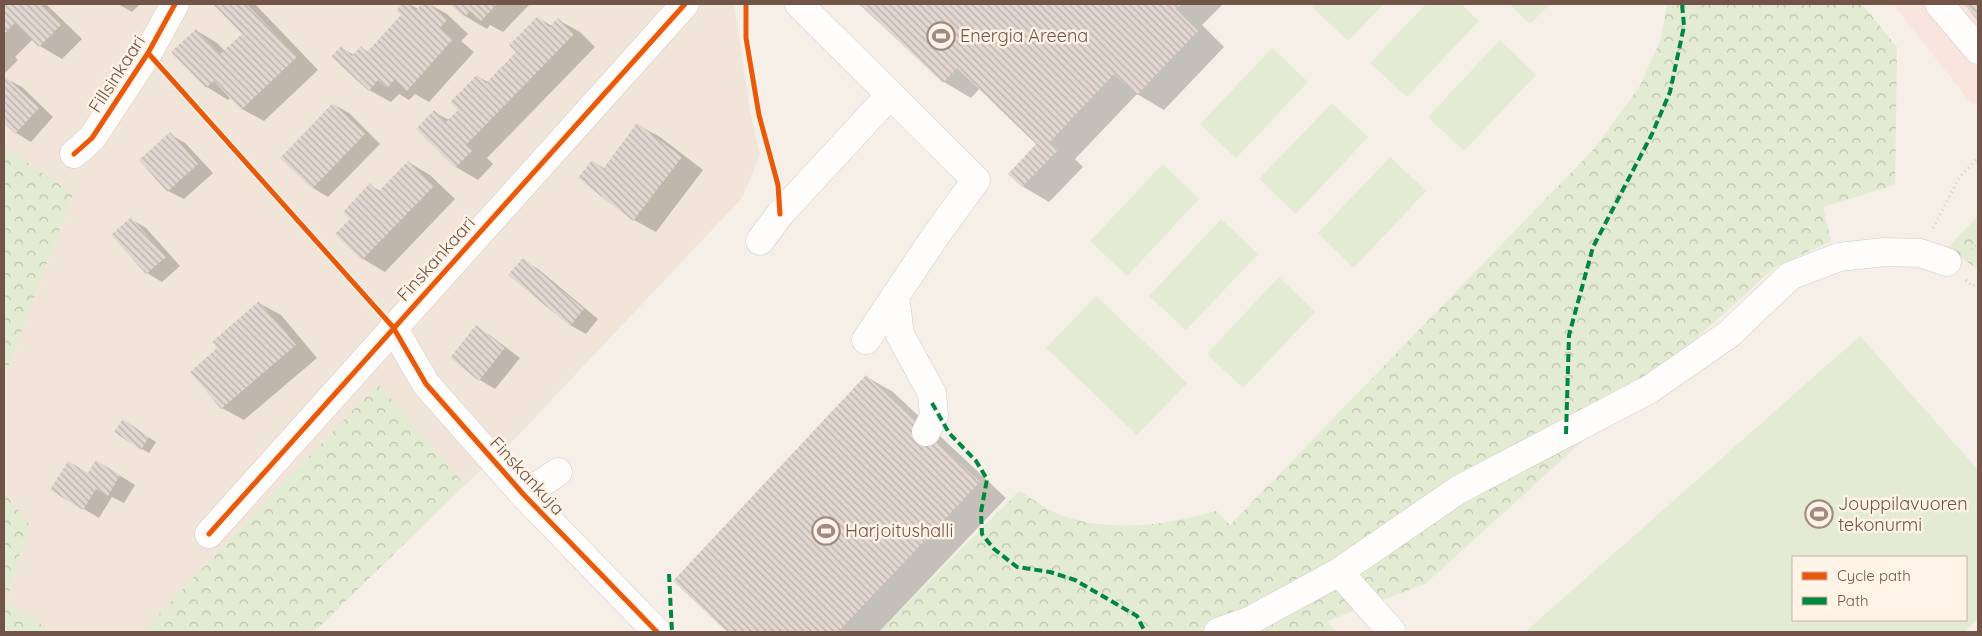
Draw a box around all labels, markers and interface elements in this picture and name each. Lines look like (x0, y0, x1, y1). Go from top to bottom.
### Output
sports icon: Energia Areena (926, 21, 956, 51)
place label: Energia Areena (960, 24, 1088, 47)
street label: Fillsinkaari (83, 31, 150, 117)
street label: Finskankaari (392, 212, 480, 306)
street label: Finskankuja (485, 431, 570, 520)
place label: Jouppilavuoren tekonurmi (1838, 492, 1968, 536)
sports icon: Jouppilavuoren tekonurmi (1804, 499, 1834, 529)
sports icon: Harjoitushalli (811, 516, 841, 546)
place label: Harjoitushalli (845, 519, 953, 542)
legend (1792, 556, 1967, 621)
text: Cycle path (1837, 566, 1911, 585)
text: Path (1837, 591, 1869, 610)

